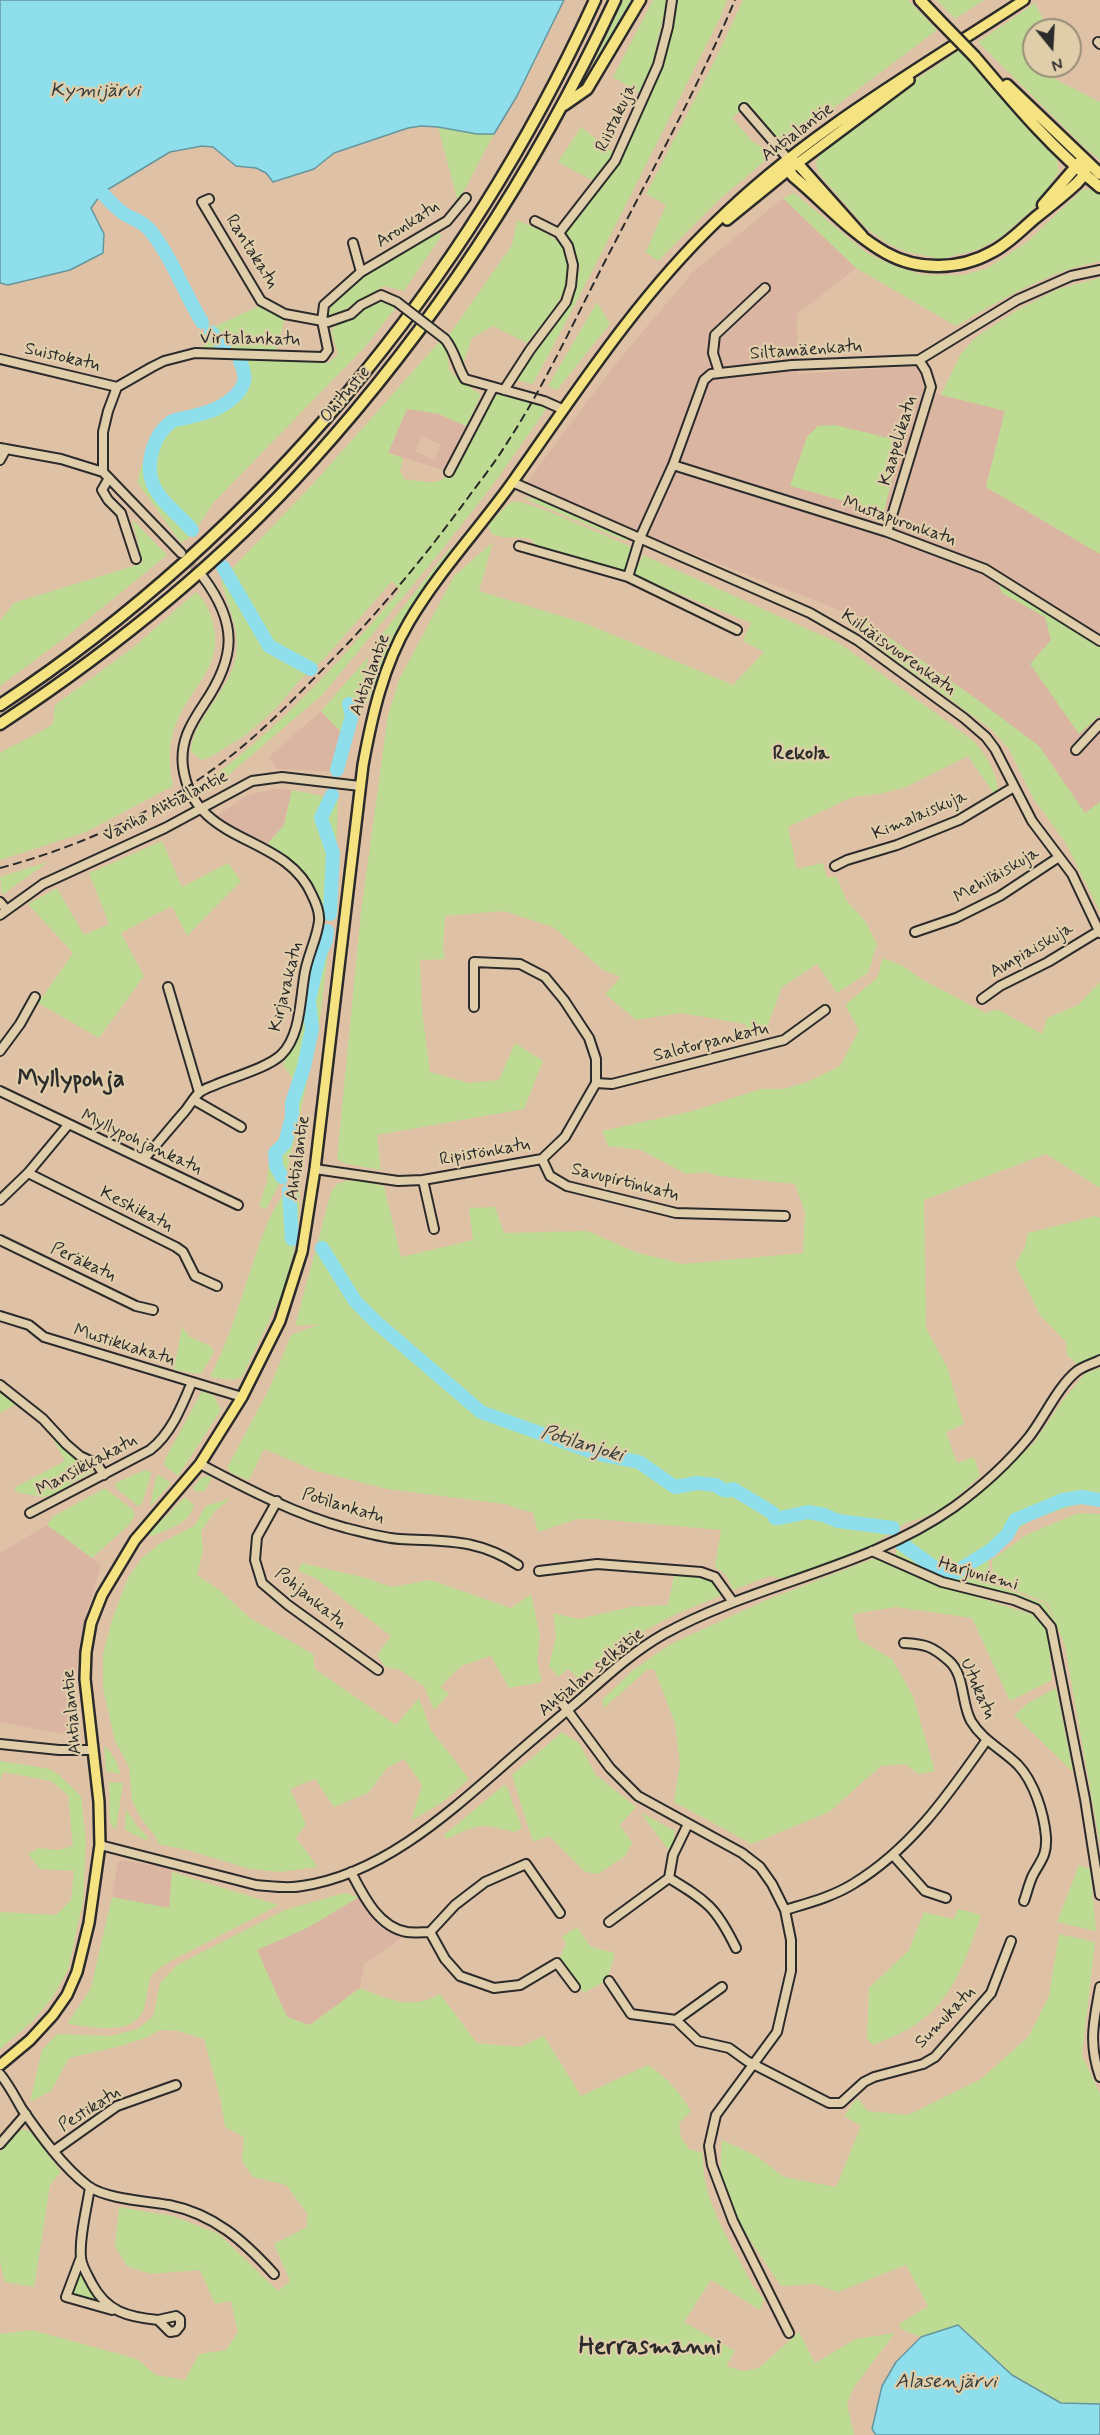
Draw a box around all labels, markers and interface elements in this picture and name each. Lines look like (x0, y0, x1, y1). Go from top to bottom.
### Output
north arrow (1022, 18, 1082, 78)
text: N (1049, 52, 1065, 75)
water label: Kymijärvi (50, 80, 140, 104)
street label: Riistakuja (592, 80, 642, 156)
street label: Ahtialantie (757, 99, 839, 167)
street label: Aronkatu (372, 197, 444, 253)
street label: Rantakatu (220, 211, 282, 293)
street label: Virtalankatu (200, 328, 300, 352)
street label: Siltamäenkatu (749, 336, 863, 366)
street label: Suistokatu (22, 339, 102, 377)
street label: Ohitustie (316, 362, 376, 428)
street label: Kaapelikatu (875, 393, 923, 489)
street label: Mustapuronkatu (840, 493, 958, 551)
street label: Kiiliäisvuorenkatu (836, 605, 960, 701)
street label: Ahtialantie (346, 631, 396, 719)
district label: Rekola (773, 743, 829, 767)
street label: Vanha Ahtialantie (100, 766, 232, 848)
street label: Kimalaiskuja (869, 786, 971, 846)
street label: Mehiläiskuja (950, 843, 1044, 909)
street label: Ampiaiskuja (986, 918, 1078, 984)
street label: Kirjavakatu (265, 940, 309, 1034)
street label: Salotorpankatu (651, 1018, 771, 1068)
district label: Myllypohja (17, 1067, 125, 1095)
street label: Myllypohjankatu (77, 1105, 205, 1181)
street label: Ahtialantie (282, 1114, 316, 1202)
street label: Ripistönkatu (438, 1134, 532, 1172)
street label: Savupirtinkatu (569, 1159, 681, 1207)
street label: Keskikatu (96, 1182, 176, 1238)
street label: Peräkatu (47, 1238, 119, 1288)
street label: Mustikkakatu (71, 1320, 177, 1372)
water label: Potilanjoki (538, 1421, 626, 1469)
street label: Mansikkakatu (33, 1430, 141, 1502)
street label: Potilankatu (299, 1484, 387, 1530)
street label: Harjuniemi (936, 1553, 1020, 1597)
street label: Pohjankatu (270, 1564, 350, 1634)
street label: Ahtialan selkätie (535, 1624, 649, 1722)
street label: Utukatu (954, 1655, 1000, 1723)
street label: Ahtialantie (59, 1669, 87, 1755)
street label: Sumukatu (911, 1982, 981, 2054)
street label: Pestikatu (55, 2083, 125, 2137)
district label: Herrasmanni (579, 2334, 721, 2362)
water label: Alasenjärvi (895, 2371, 997, 2395)

